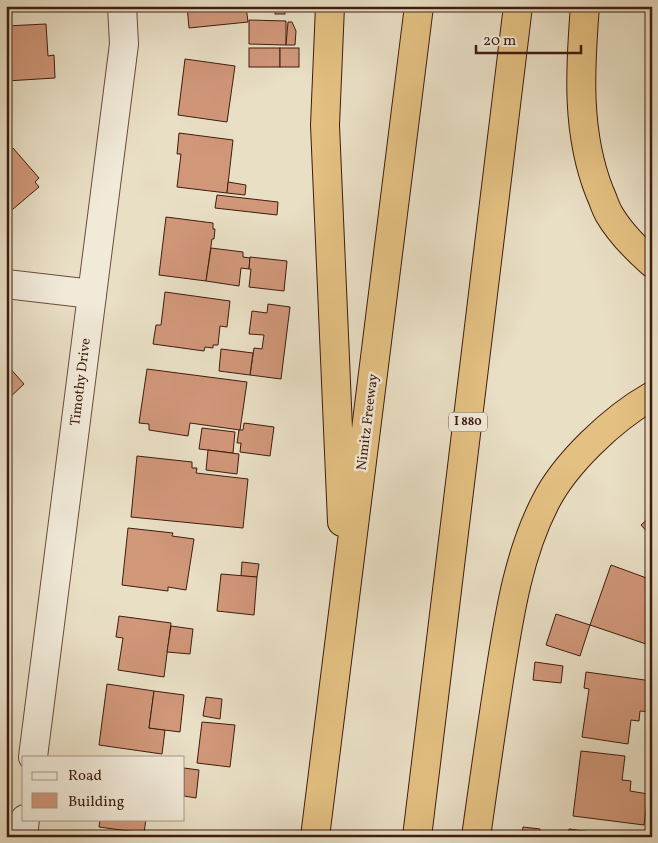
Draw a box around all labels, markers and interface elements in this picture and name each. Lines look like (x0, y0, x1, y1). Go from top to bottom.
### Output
scale bar (476, 22, 580, 54)
text: 20 m (483, 31, 516, 52)
street label: Timothy Drive (66, 337, 96, 427)
street label: Nimitz Freeway (353, 372, 383, 471)
road number: I 880 (449, 412, 487, 432)
legend (22, 756, 185, 820)
text: Road (68, 766, 102, 787)
text: Building (68, 792, 125, 813)

